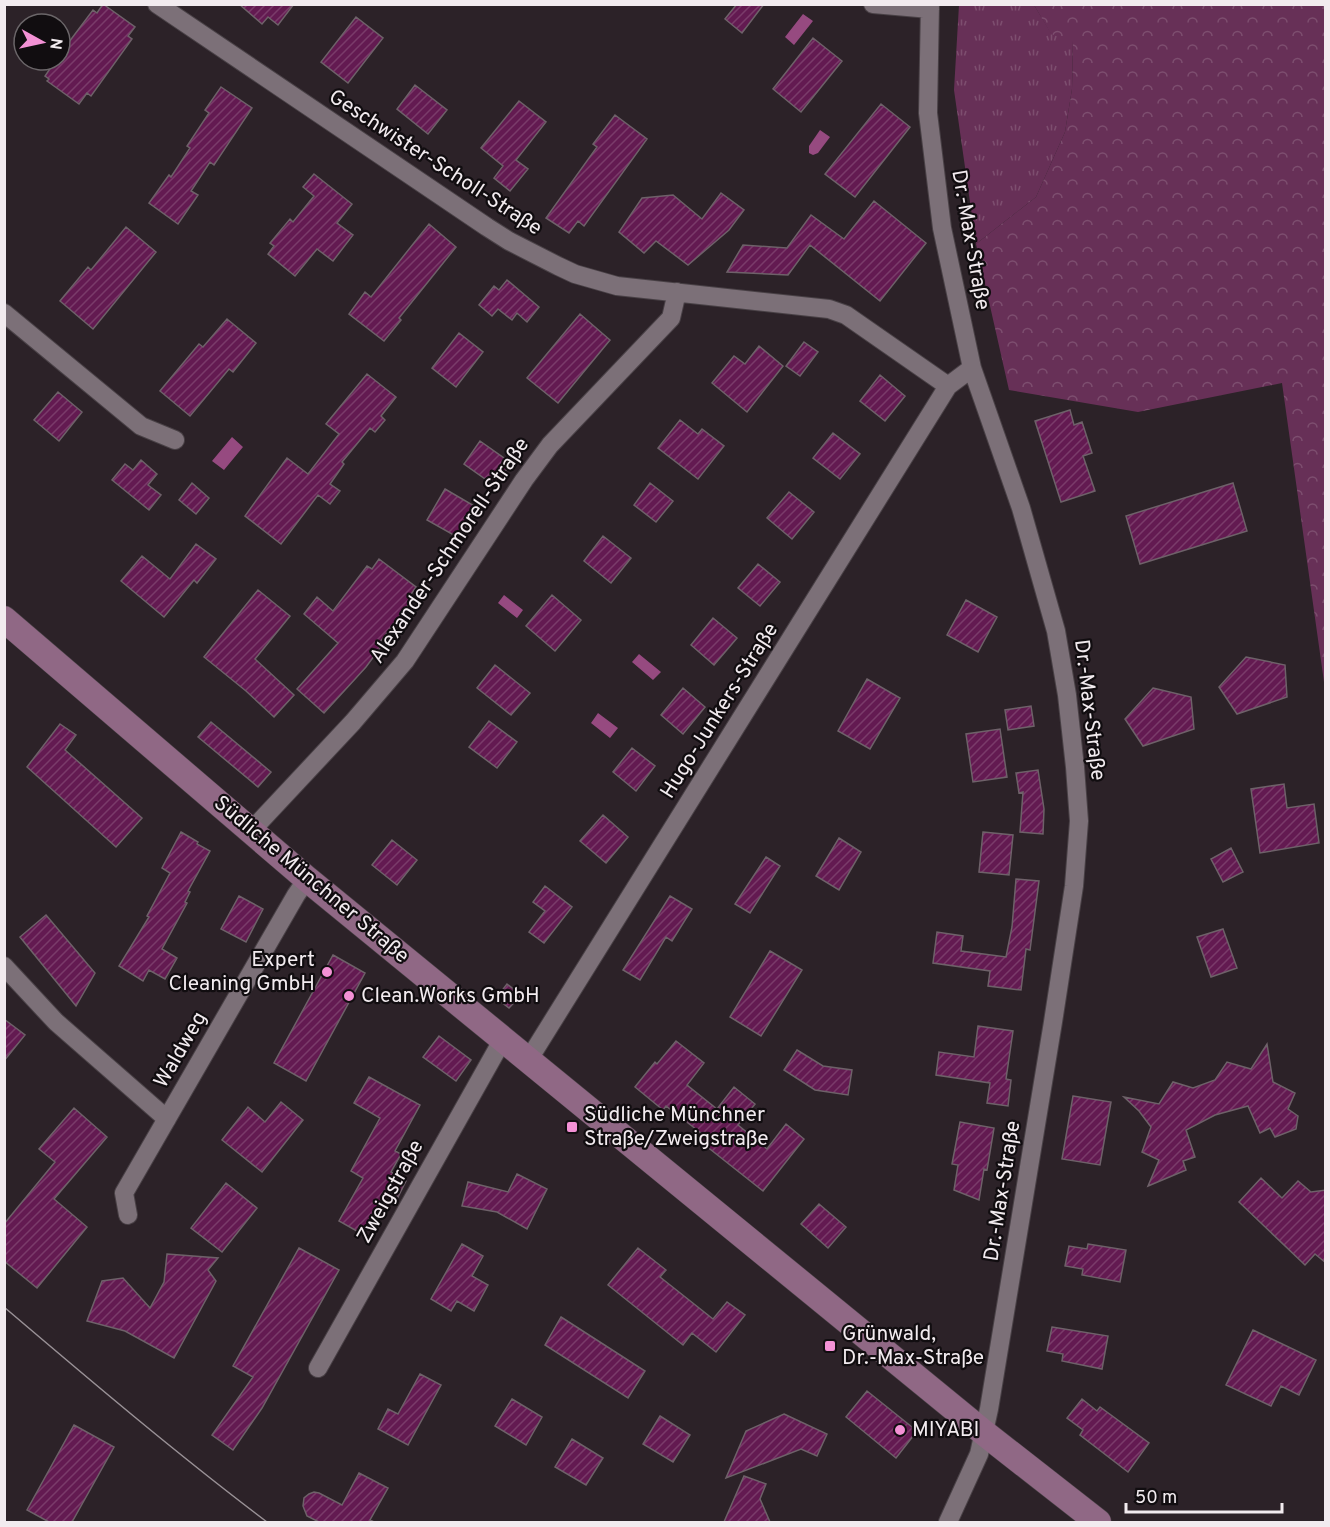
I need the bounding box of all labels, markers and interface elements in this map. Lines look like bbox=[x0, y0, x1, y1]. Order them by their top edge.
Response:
north arrow bbox=[12, 12, 72, 72]
text: N bbox=[44, 37, 66, 51]
street label: Geschwister-Scholl-Straße bbox=[323, 84, 547, 242]
street label: Dr.-Max-Straße bbox=[944, 168, 996, 312]
street label: Alexander-Schmorell-Straße bbox=[364, 433, 536, 669]
street label: Hugo-Junkers-Straße bbox=[655, 618, 785, 804]
street label: Dr.-Max-Straße bbox=[1067, 638, 1111, 782]
street label: Südliche Münchner Straße bbox=[208, 790, 414, 970]
place label: Expert Cleaning GmbH bbox=[169, 947, 315, 998]
marker: Expert Cleaning GmbH bbox=[320, 965, 334, 979]
place label: Clean.Works GmbH bbox=[361, 983, 540, 1010]
marker: Clean.Works GmbH bbox=[342, 989, 356, 1003]
street label: Waldweg bbox=[148, 1007, 214, 1093]
place label: Südliche Münchner Straße/Zweigstraße bbox=[584, 1102, 769, 1153]
street label: Dr.-Max-Straße bbox=[979, 1119, 1027, 1263]
marker: Südliche Münchner Straße/Zweigstraße bbox=[565, 1120, 579, 1134]
street label: Zweigstraße bbox=[352, 1136, 430, 1248]
place label: Grünwald, Dr.-Max-Straße bbox=[842, 1321, 984, 1372]
marker: Grünwald, Dr.-Max-Straße bbox=[823, 1339, 837, 1353]
place label: MIYABI bbox=[912, 1417, 979, 1444]
marker: MIYABI bbox=[893, 1423, 907, 1437]
scale bar bbox=[1126, 1476, 1282, 1514]
text: 50 m bbox=[1135, 1487, 1177, 1510]

